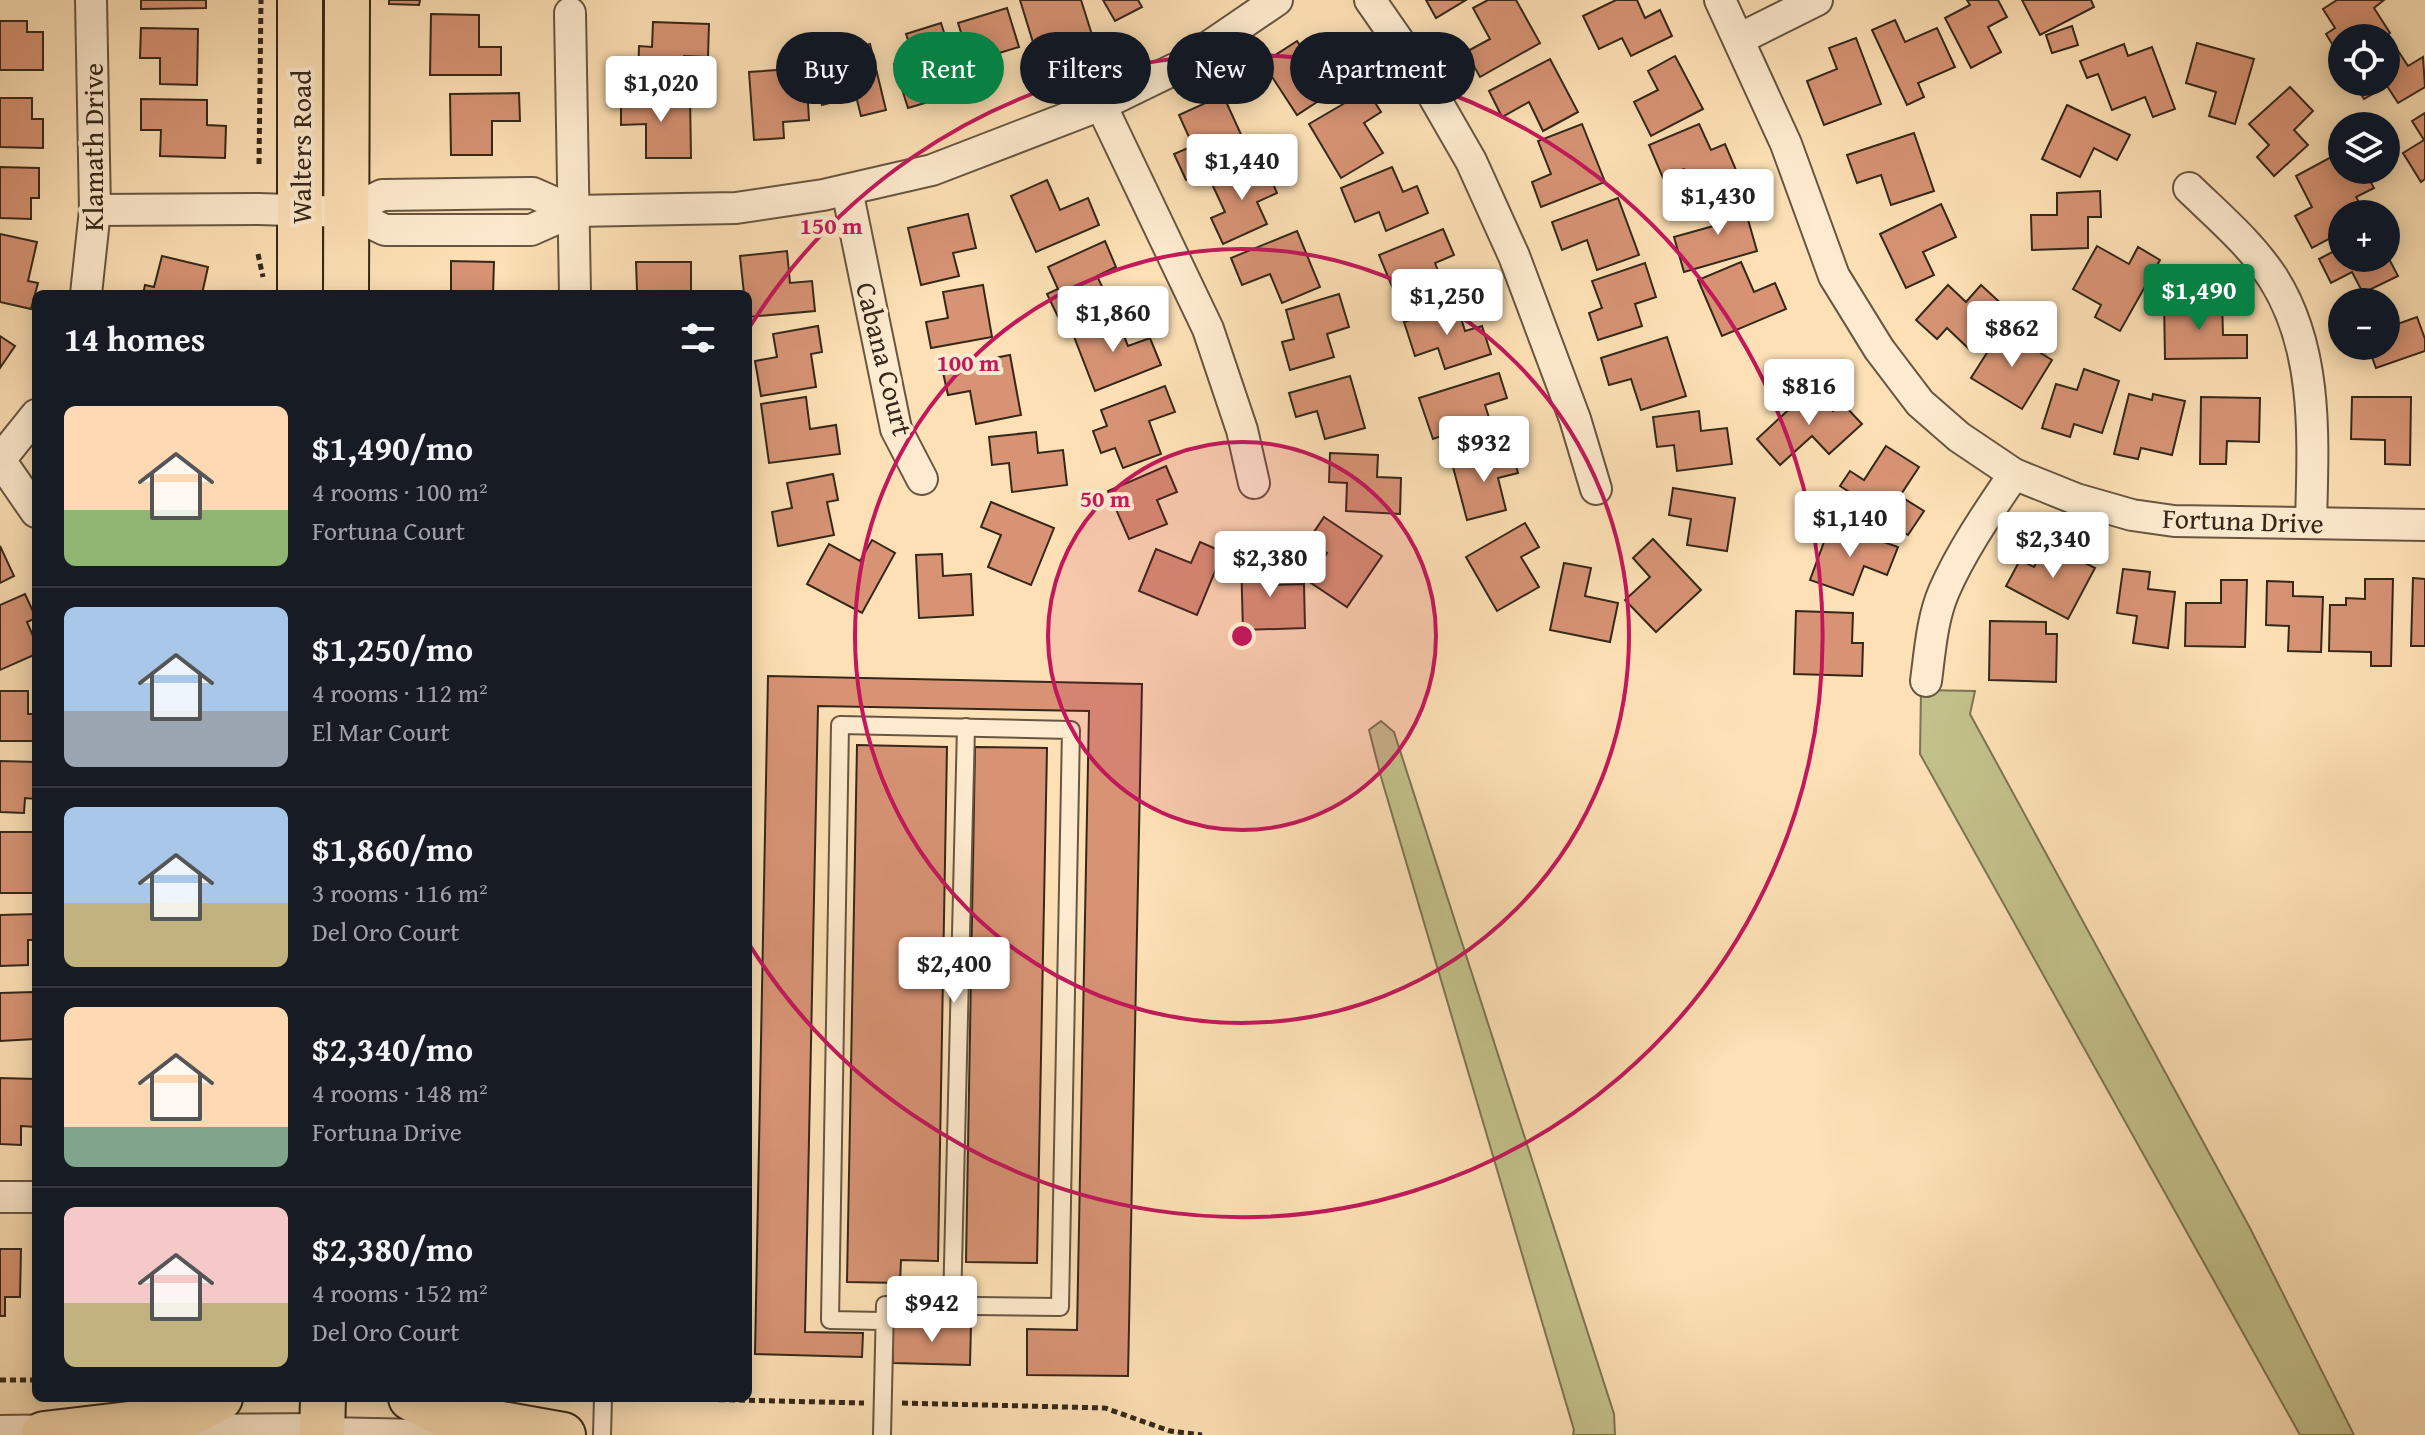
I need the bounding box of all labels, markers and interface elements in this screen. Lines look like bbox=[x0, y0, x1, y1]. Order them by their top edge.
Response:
map controls bbox=[2328, 24, 2400, 360]
button: locate bbox=[2328, 24, 2400, 96]
chip: Buy bbox=[776, 32, 877, 104]
chip: Rent bbox=[893, 32, 1004, 104]
chip: Filters bbox=[1020, 32, 1151, 104]
chip: New bbox=[1167, 32, 1274, 104]
chip: Apartment bbox=[1290, 32, 1475, 104]
pin: $1,020 bbox=[596, 56, 726, 124]
text: $1,020 bbox=[624, 62, 698, 101]
street label: Klamath Drive bbox=[72, 63, 113, 231]
street label: Walters Road bbox=[280, 70, 321, 224]
button: layers bbox=[2328, 112, 2400, 184]
pin: $1,440 bbox=[1177, 134, 1307, 202]
text: $1,440 bbox=[1205, 140, 1279, 179]
pin: $1,430 bbox=[1653, 169, 1783, 237]
text: $1,430 bbox=[1681, 175, 1755, 214]
button: + bbox=[2328, 200, 2400, 272]
text: 150 m bbox=[799, 208, 863, 243]
pin: $1,490 bbox=[2134, 264, 2264, 332]
pin: $1,250 bbox=[1382, 269, 1512, 337]
text: $1,490 bbox=[2162, 270, 2236, 309]
text: $1,250 bbox=[1410, 275, 1484, 314]
street label: Cabana Court bbox=[846, 278, 924, 440]
pin: $1,860 bbox=[1048, 286, 1178, 354]
button: − bbox=[2328, 288, 2400, 360]
text: $1,860 bbox=[1076, 292, 1150, 331]
pin: $862 bbox=[1965, 301, 2059, 369]
text: $862 bbox=[1985, 307, 2039, 346]
text: 14 homes bbox=[64, 314, 205, 363]
icon: filters bbox=[676, 316, 720, 360]
text: 100 m bbox=[936, 345, 1000, 380]
pin: $816 bbox=[1762, 359, 1856, 427]
text: $816 bbox=[1782, 365, 1836, 404]
pin: $932 bbox=[1437, 416, 1531, 484]
text: $932 bbox=[1457, 422, 1511, 461]
text: $1,490/mo bbox=[312, 423, 473, 472]
icon: home bbox=[128, 438, 224, 534]
text: 4 rooms · 100 m² bbox=[312, 472, 488, 511]
text: 50 m bbox=[1080, 481, 1131, 516]
pin: $1,140 bbox=[1785, 491, 1915, 559]
text: $1,140 bbox=[1813, 497, 1887, 536]
street label: Fortuna Drive bbox=[2162, 497, 2324, 543]
text: Fortuna Court bbox=[312, 511, 465, 550]
pin: $2,340 bbox=[1988, 512, 2118, 580]
text: $2,340 bbox=[2016, 518, 2090, 557]
pin: $2,380 bbox=[1205, 531, 1335, 599]
text: $2,380 bbox=[1233, 537, 1307, 576]
centre of rings bbox=[1228, 622, 1256, 650]
text: $1,250/mo bbox=[312, 624, 473, 673]
icon: home bbox=[128, 639, 224, 735]
text: 4 rooms · 112 m² bbox=[312, 673, 488, 712]
text: El Mar Court bbox=[312, 712, 450, 751]
text: $1,860/mo bbox=[312, 824, 473, 873]
icon: home bbox=[128, 839, 224, 935]
text: 3 rooms · 116 m² bbox=[312, 873, 488, 912]
text: Del Oro Court bbox=[312, 912, 459, 951]
pin: $2,400 bbox=[889, 937, 1019, 1005]
text: $2,400 bbox=[917, 943, 991, 982]
text: $2,340/mo bbox=[312, 1024, 473, 1073]
icon: home bbox=[128, 1039, 224, 1135]
text: 4 rooms · 148 m² bbox=[312, 1073, 488, 1112]
text: Fortuna Drive bbox=[312, 1112, 462, 1151]
text: $2,380/mo bbox=[312, 1224, 473, 1273]
icon: home bbox=[128, 1239, 224, 1335]
text: 4 rooms · 152 m² bbox=[312, 1273, 488, 1312]
pin: $942 bbox=[885, 1276, 979, 1344]
text: $942 bbox=[905, 1282, 959, 1321]
text: Del Oro Court bbox=[312, 1312, 459, 1351]

